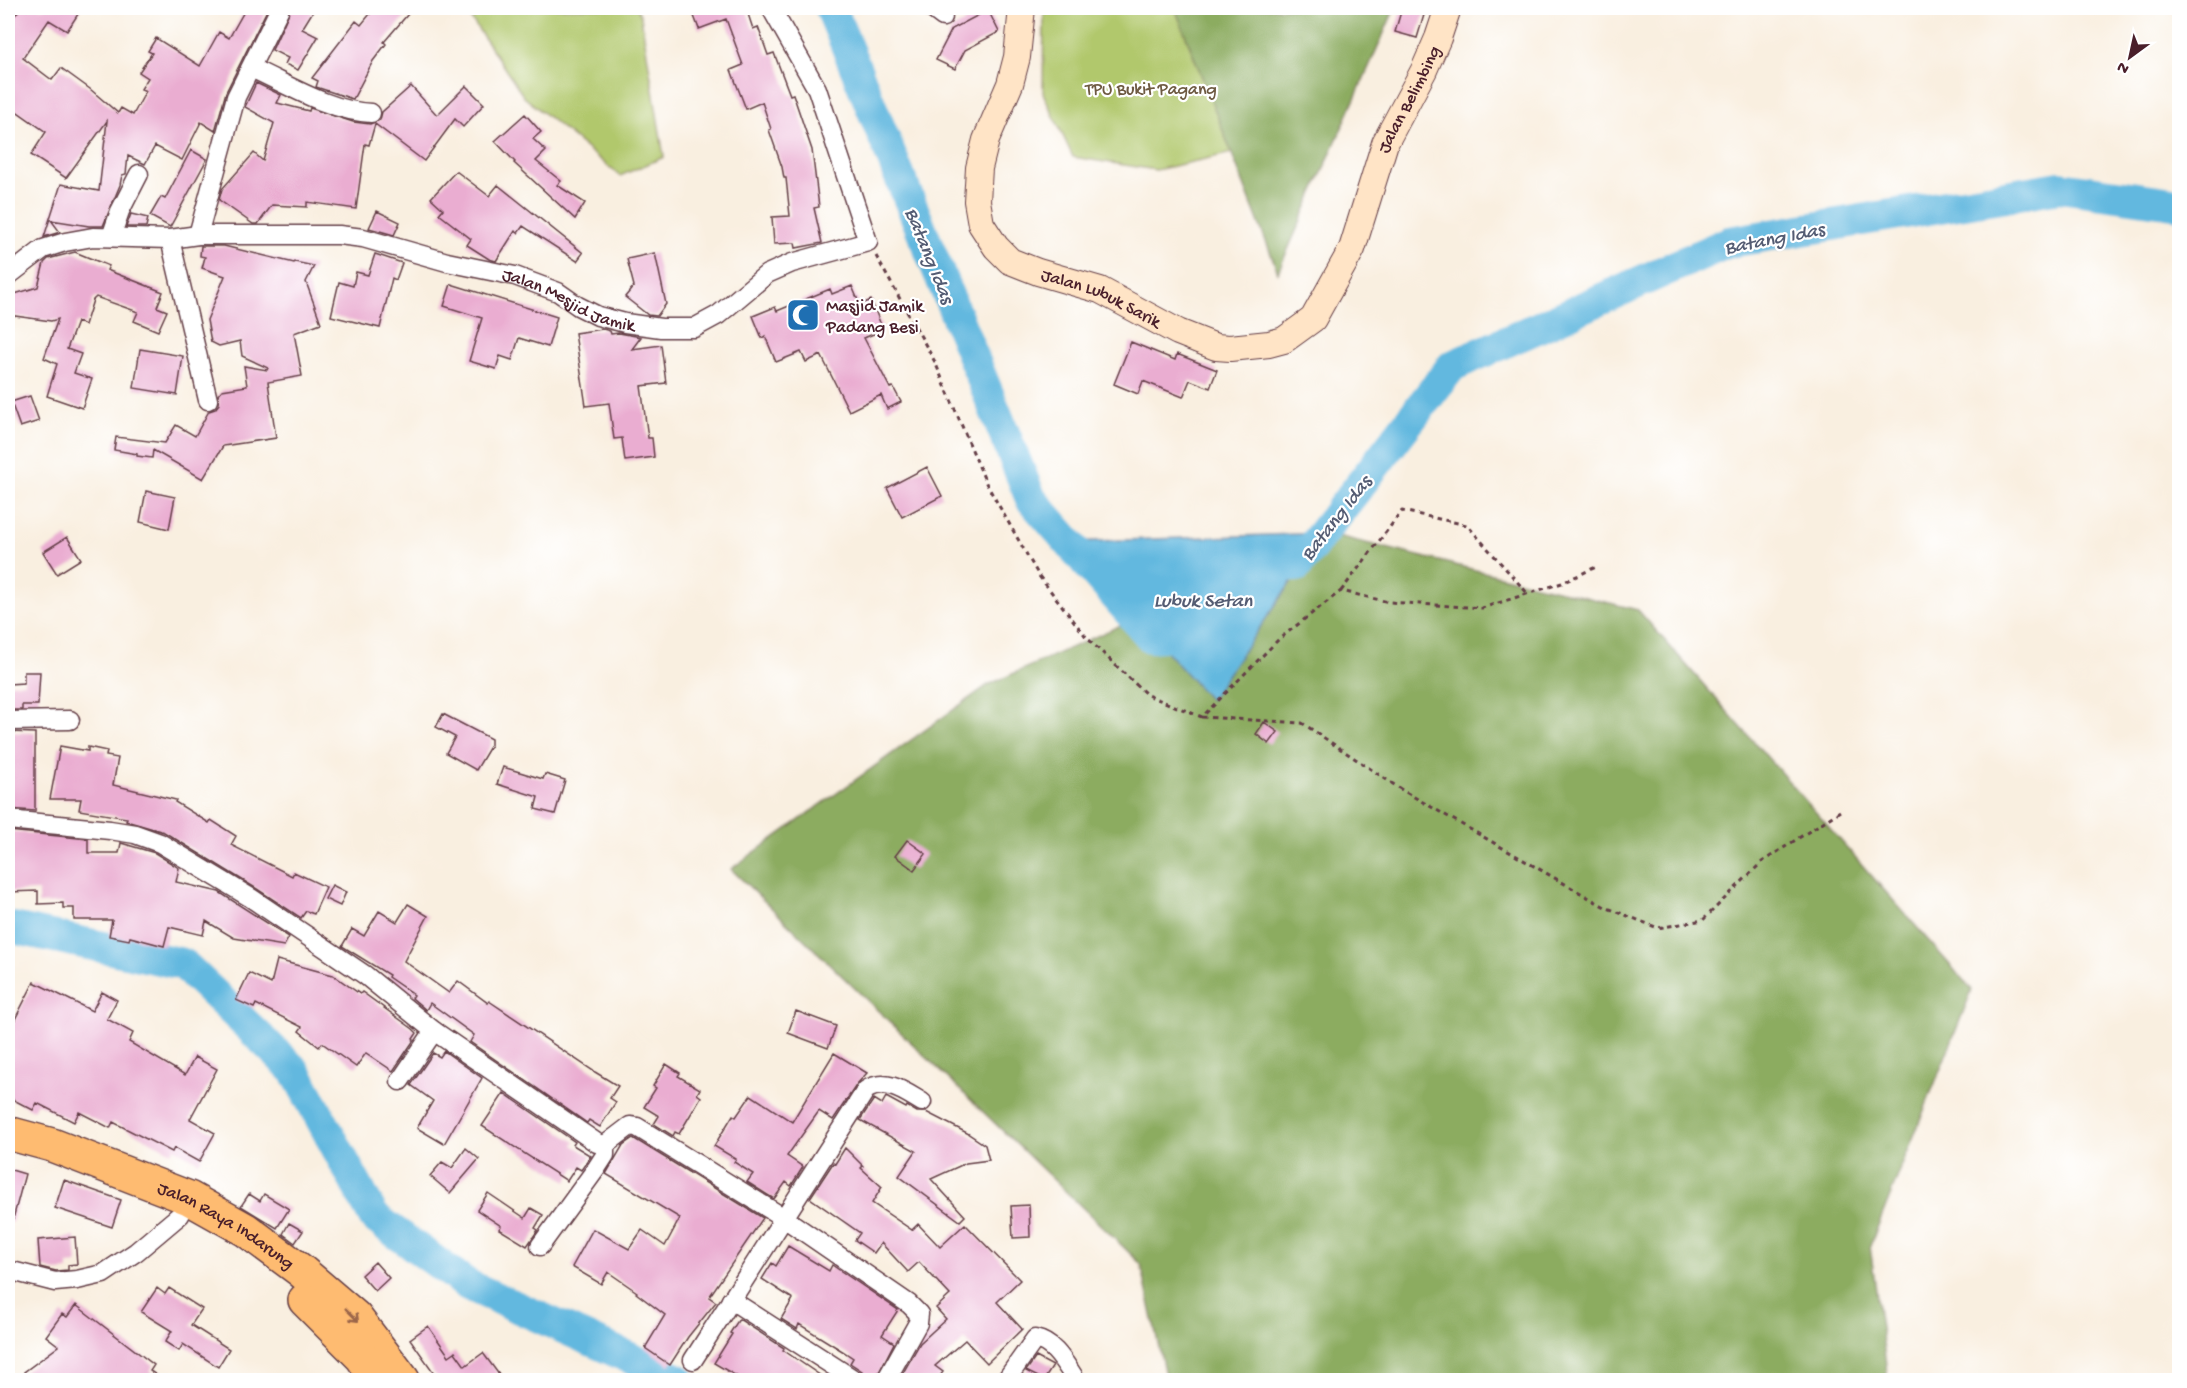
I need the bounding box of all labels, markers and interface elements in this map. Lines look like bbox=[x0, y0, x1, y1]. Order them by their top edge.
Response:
north arrow bbox=[2100, 27, 2160, 87]
street label: Jalan Belimbing bbox=[1375, 43, 1446, 156]
text: N bbox=[2114, 56, 2133, 77]
park label: TPU Bukit Pagang bbox=[1084, 80, 1217, 101]
water label: Batang Idas bbox=[898, 205, 958, 309]
water label: Batang Idas bbox=[1723, 219, 1828, 261]
street label: Jalan Lubuk Sarik bbox=[1038, 265, 1165, 335]
street label: Jalan Mesjid Jamik bbox=[500, 266, 638, 338]
mosque icon: Masjid Jamik Padang Besi bbox=[785, 297, 821, 333]
place label: Masjid Jamik Padang Besi bbox=[825, 297, 925, 339]
water label: Batang Idas bbox=[1298, 471, 1379, 566]
water label: Lubuk Setan bbox=[1154, 591, 1253, 614]
street label: Jalan Raya Indarung bbox=[154, 1179, 297, 1275]
one-way arrow bbox=[345, 1308, 360, 1322]

